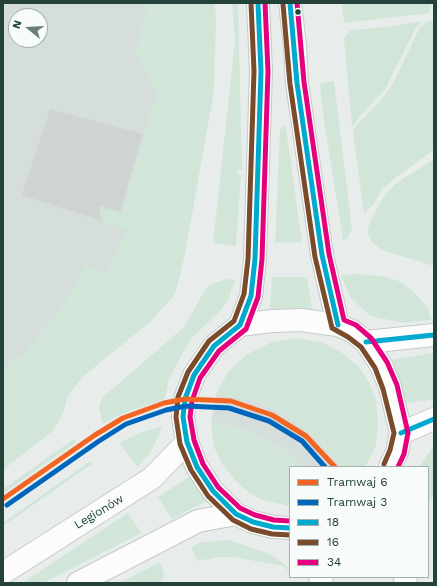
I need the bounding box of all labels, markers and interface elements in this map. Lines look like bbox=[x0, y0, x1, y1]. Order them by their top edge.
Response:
unlabelled marker bbox=[293, 7, 303, 17]
north arrow bbox=[8, 8, 48, 48]
text: N bbox=[10, 19, 25, 30]
legend bbox=[289, 466, 429, 578]
text: Tramwaj 6 bbox=[327, 475, 388, 489]
street label: Legionów bbox=[72, 492, 126, 532]
text: Tramwaj 3 bbox=[327, 495, 387, 509]
text: 18 bbox=[327, 515, 339, 529]
text: 16 bbox=[327, 535, 339, 549]
text: 34 bbox=[327, 555, 341, 569]

